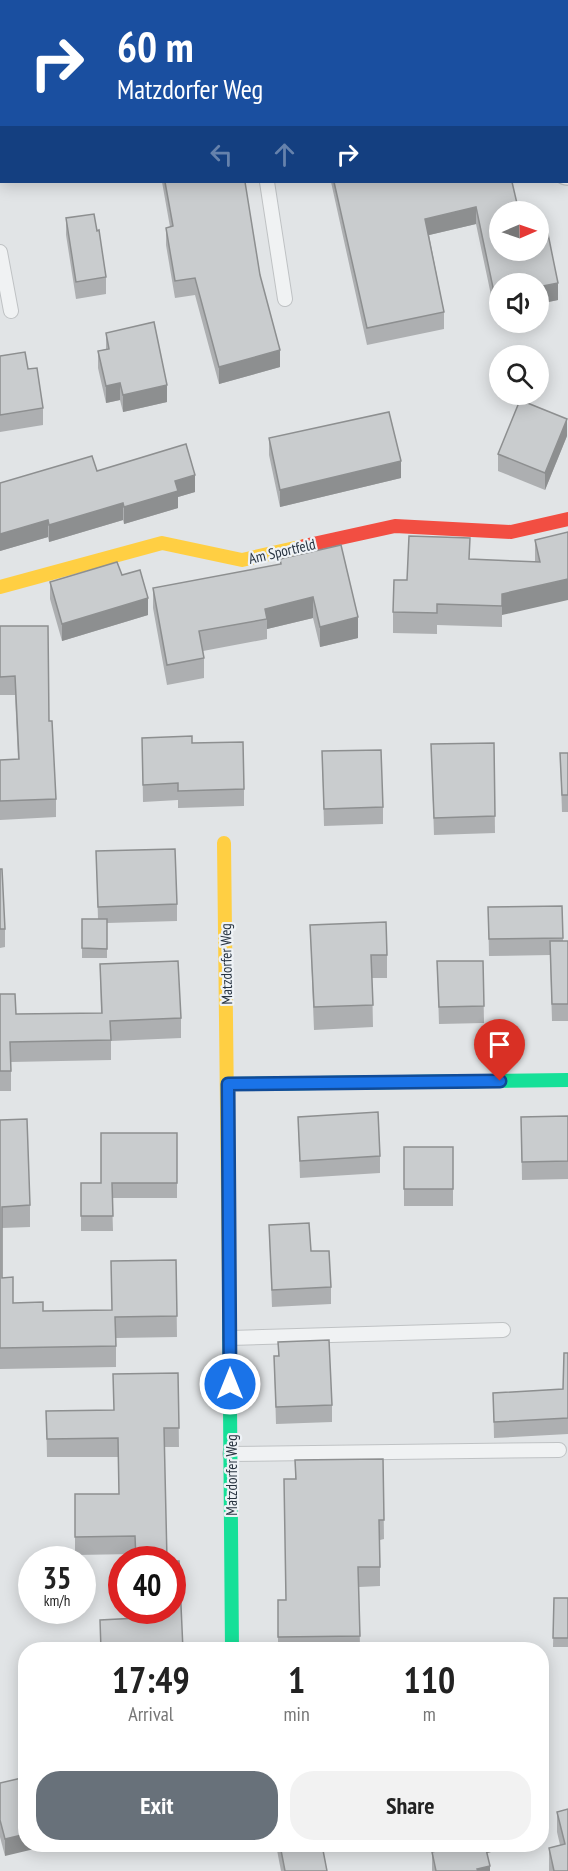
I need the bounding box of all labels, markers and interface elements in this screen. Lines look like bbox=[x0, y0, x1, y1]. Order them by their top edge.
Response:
text: 60 m bbox=[117, 19, 194, 74]
icon: right bbox=[18, 24, 96, 102]
text: Matzdorfer Weg bbox=[117, 72, 263, 106]
icon: left bbox=[205, 138, 238, 171]
icon: ahead bbox=[268, 138, 301, 171]
icon: right bbox=[331, 138, 364, 171]
north arrow bbox=[489, 201, 549, 261]
map controls bbox=[489, 201, 549, 405]
button: sound bbox=[489, 273, 549, 333]
button: search bbox=[489, 345, 549, 405]
street label: Am Sportfeld bbox=[247, 534, 317, 568]
street label: Matzdorfer Weg bbox=[216, 923, 236, 1005]
pin bbox=[474, 1019, 525, 1081]
icon: arrive bbox=[483, 1028, 516, 1061]
position arrow bbox=[198, 1352, 262, 1416]
street label: Matzdorfer Weg bbox=[222, 1434, 241, 1516]
speed limit sign: 40 bbox=[108, 1546, 186, 1624]
text: 35 bbox=[43, 1558, 71, 1597]
text: km/h bbox=[44, 1591, 70, 1610]
text: 17:49 bbox=[112, 1656, 190, 1703]
text: 1 bbox=[288, 1656, 305, 1703]
text: 110 bbox=[404, 1656, 455, 1703]
text: Arrival bbox=[128, 1701, 173, 1727]
text: min bbox=[284, 1701, 310, 1727]
text: m bbox=[423, 1701, 436, 1727]
button: Exit bbox=[36, 1771, 278, 1840]
button: Share bbox=[290, 1771, 531, 1840]

